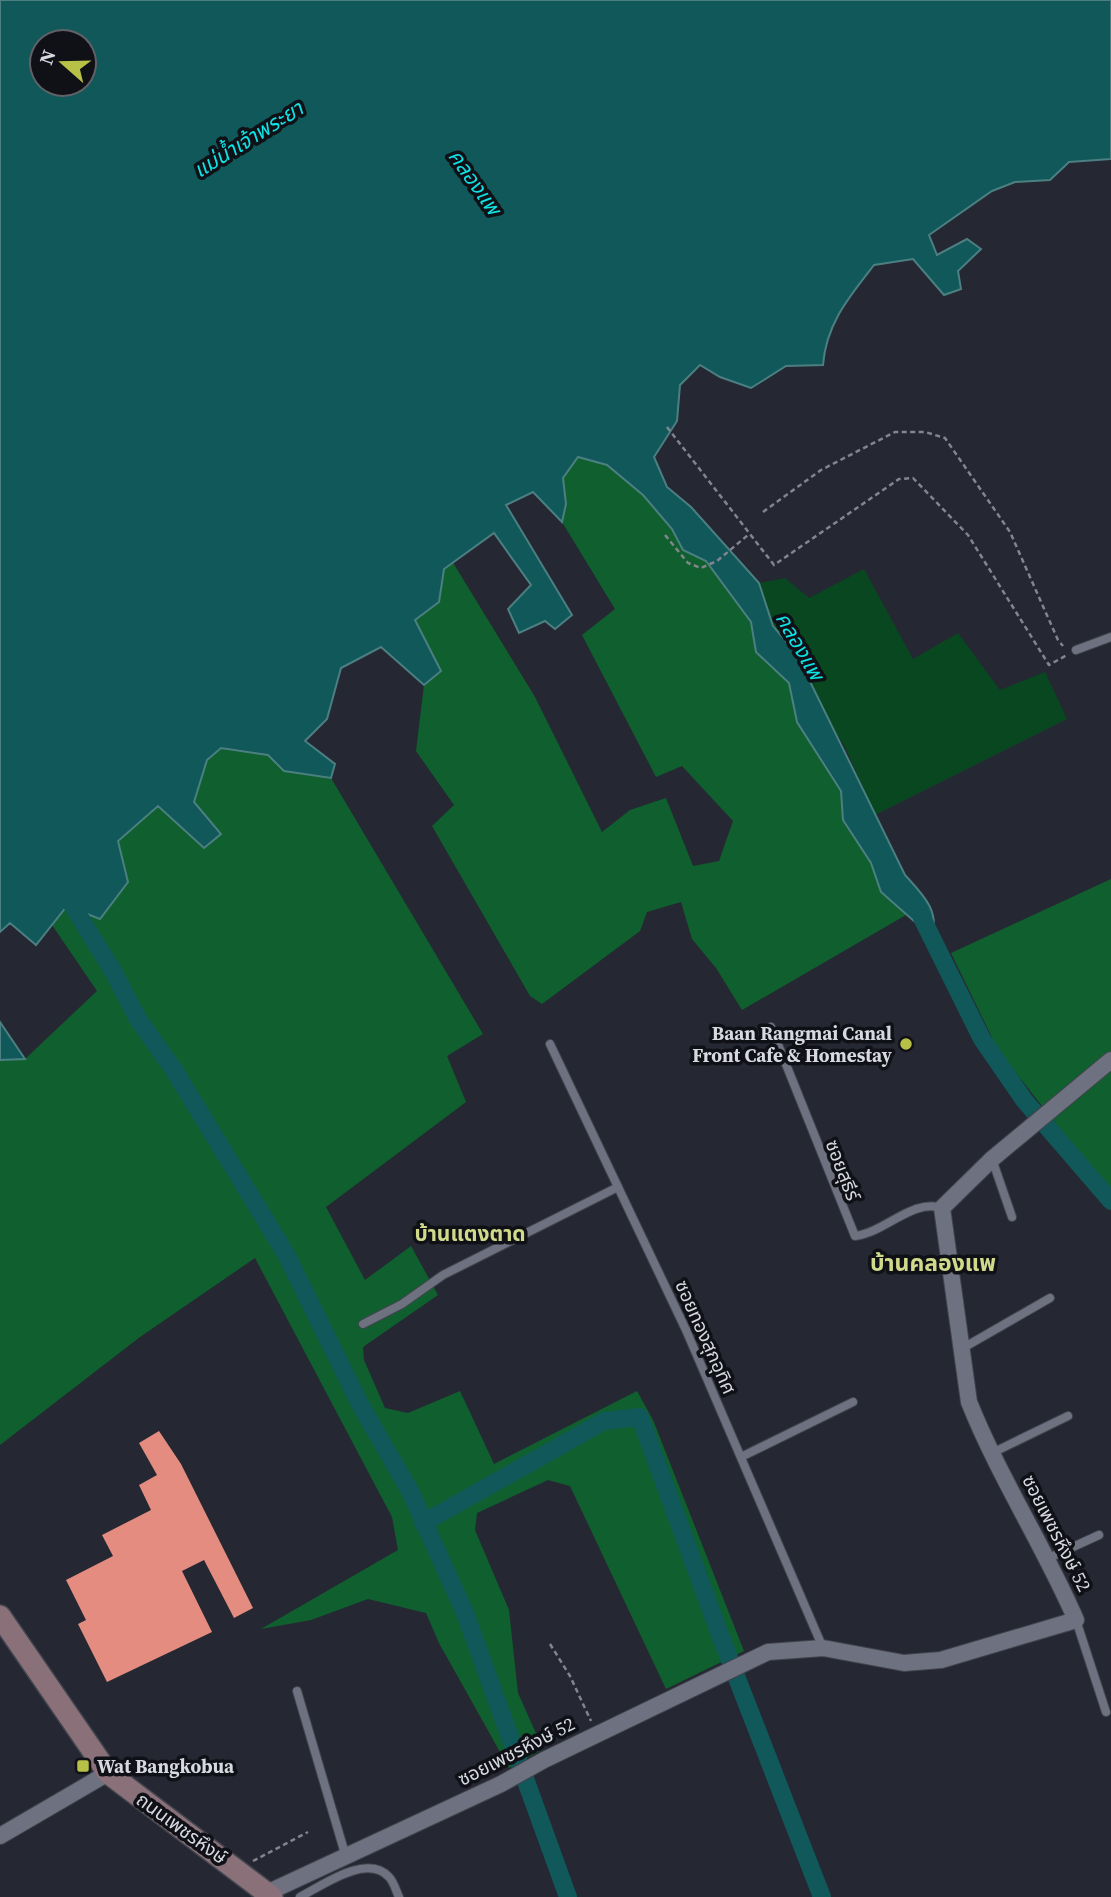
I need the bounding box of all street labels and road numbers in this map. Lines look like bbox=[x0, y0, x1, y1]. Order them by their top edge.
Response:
street label: ซอยสุธีร์ bbox=[820, 1136, 867, 1205]
street label: ซอยทองสุกอุทิศ bbox=[669, 1276, 743, 1398]
street label: ซอยเพชรหึงษ์ 52 bbox=[1016, 1470, 1098, 1596]
street label: ซอยเพชรหึงษ์ 52 bbox=[453, 1710, 579, 1792]
street label: ถนนเพชรหึงษ์ bbox=[131, 1786, 233, 1870]

